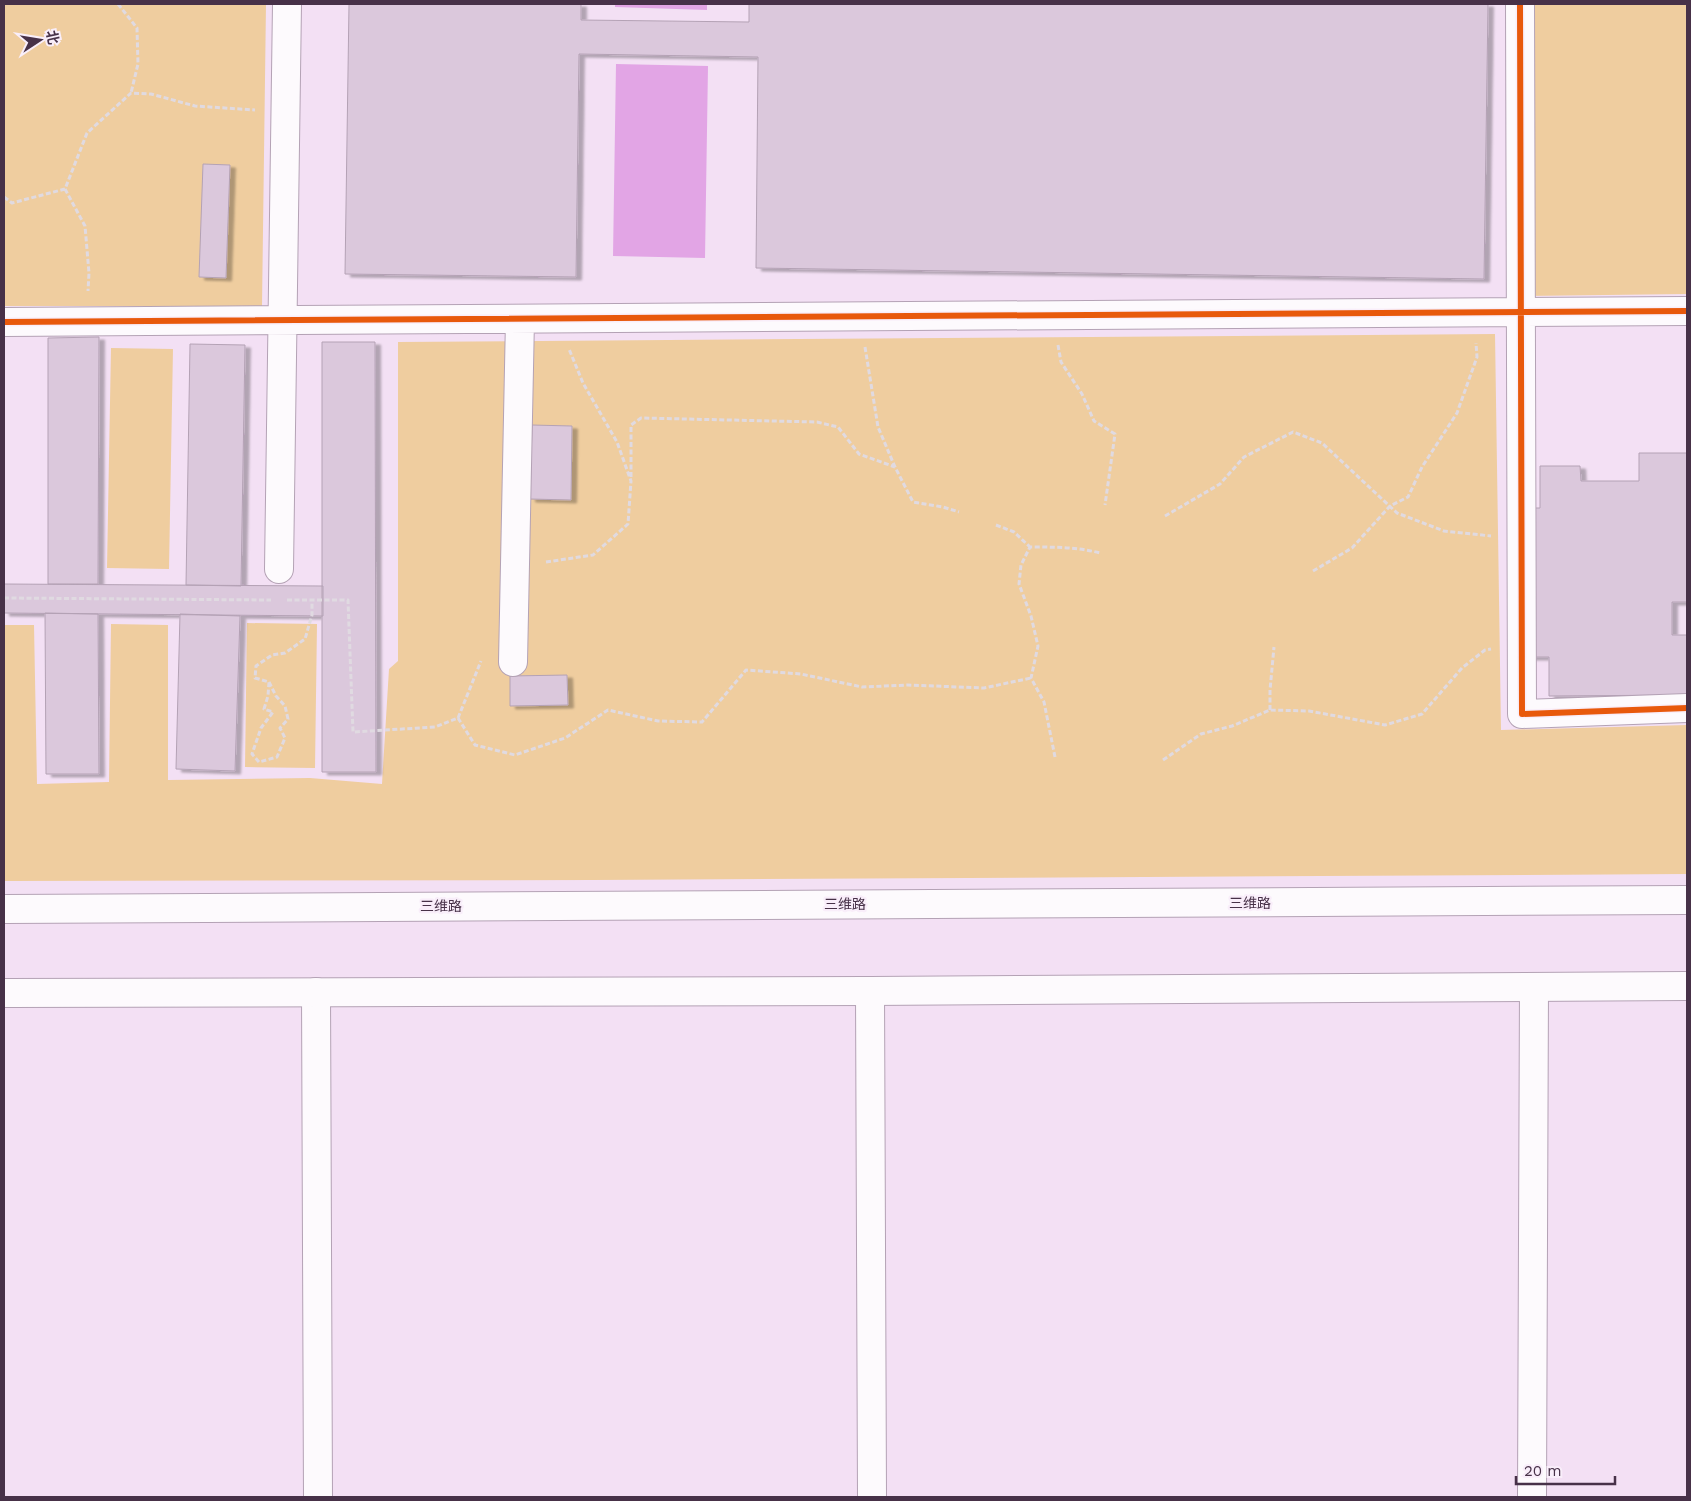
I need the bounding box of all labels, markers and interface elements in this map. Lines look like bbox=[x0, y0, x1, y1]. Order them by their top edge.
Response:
north arrow bbox=[15, 15, 65, 65]
text: 北 bbox=[43, 29, 62, 46]
street label: 三维路 bbox=[1229, 895, 1271, 911]
street label: 三维路 bbox=[824, 896, 866, 912]
street label: 三维路 bbox=[420, 898, 462, 914]
scale bar bbox=[1516, 1454, 1615, 1486]
text: 20 m bbox=[1524, 1462, 1562, 1480]

